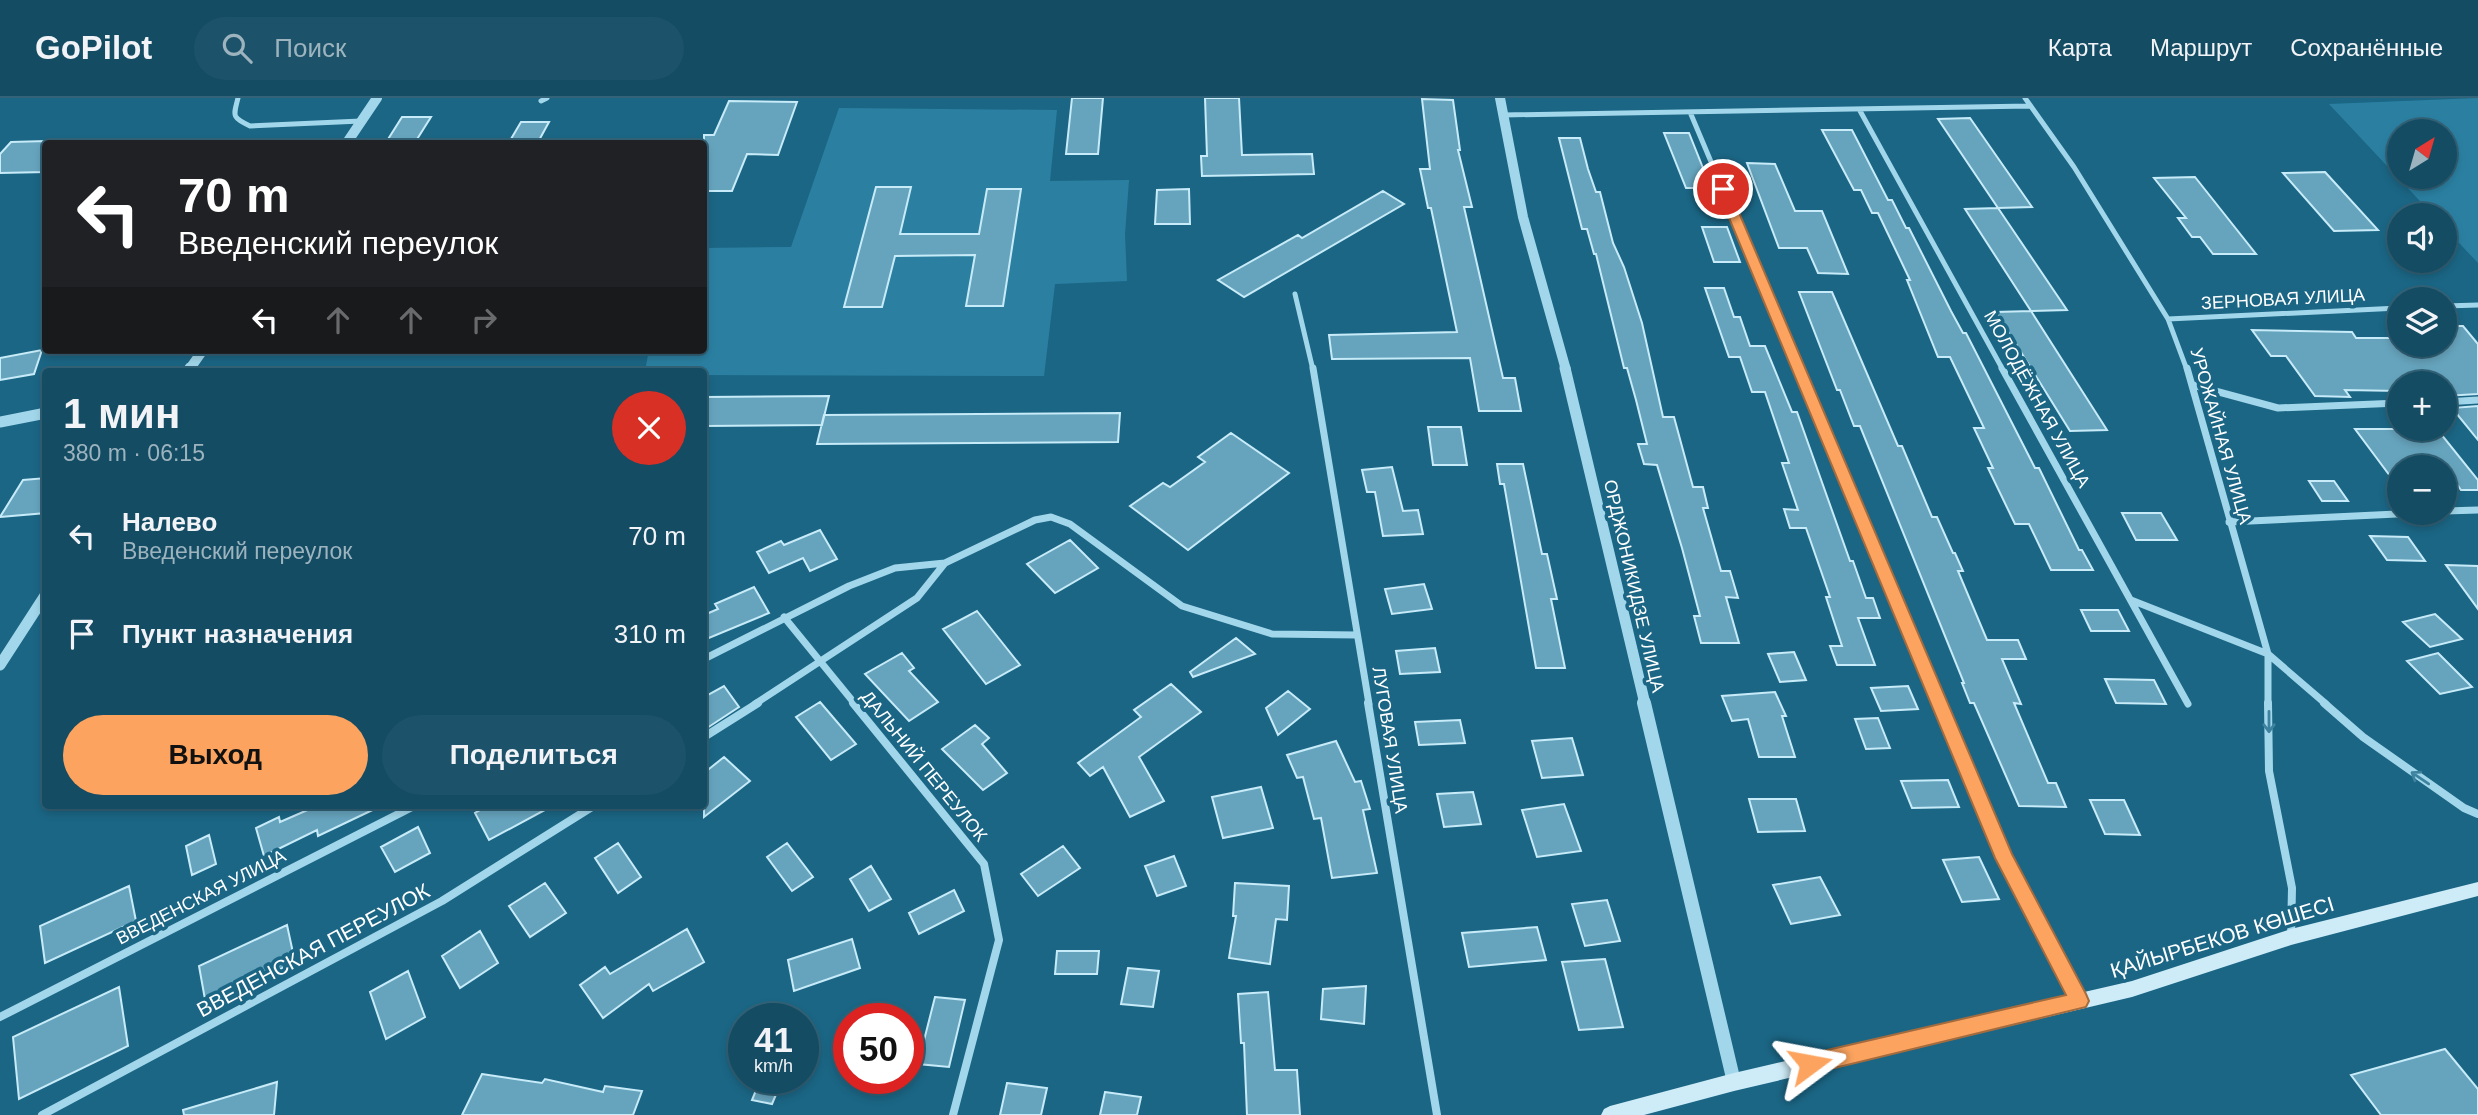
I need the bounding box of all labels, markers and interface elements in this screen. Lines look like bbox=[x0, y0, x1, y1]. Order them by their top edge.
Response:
search box bbox=[194, 17, 684, 80]
text: GoPilot bbox=[35, 29, 152, 66]
icon: search bbox=[218, 29, 256, 67]
text: Поиск bbox=[274, 33, 346, 63]
text: Карта bbox=[2048, 34, 2112, 61]
text: Маршрут bbox=[2150, 34, 2252, 61]
text: Сохранённые bbox=[2290, 34, 2443, 61]
north arrow bbox=[2387, 119, 2457, 189]
map controls bbox=[2387, 119, 2457, 525]
pin bbox=[1693, 159, 1753, 219]
icon: left bbox=[63, 168, 154, 259]
text: 70 m bbox=[178, 168, 290, 222]
icon: arrive bbox=[1704, 170, 1742, 208]
button: sound bbox=[2387, 203, 2457, 273]
text: Введенский переулок bbox=[178, 225, 498, 261]
street label: ЗЕРНОВАЯ УЛИЦА bbox=[2200, 285, 2366, 313]
button: layers bbox=[2387, 287, 2457, 357]
icon: left bbox=[246, 301, 284, 339]
icon: ahead bbox=[319, 301, 357, 339]
icon: ahead bbox=[392, 301, 430, 339]
icon: right bbox=[465, 301, 503, 339]
street label: МОЛОДЁЖНАЯ УЛИЦА bbox=[1980, 307, 2094, 491]
street label: УРОЖАЙНАЯ УЛИЦА bbox=[2186, 345, 2257, 526]
button: + bbox=[2387, 371, 2457, 441]
text: 1 мин bbox=[63, 390, 180, 437]
button: close bbox=[612, 391, 686, 465]
text: 380 m · 06:15 bbox=[63, 440, 205, 466]
button: − bbox=[2387, 455, 2457, 525]
street label: ОРДЖОНИКИДЗЕ УЛИЦА bbox=[1600, 478, 1668, 694]
text: Налево bbox=[122, 507, 217, 537]
icon: left bbox=[63, 517, 101, 555]
text: 70 m bbox=[628, 521, 686, 551]
text: Введенский переулок bbox=[122, 538, 352, 564]
icon: arrive bbox=[63, 615, 101, 653]
text: Пункт назначения bbox=[122, 619, 353, 649]
text: 310 m bbox=[614, 619, 686, 649]
street label: ЛУГОВАЯ УЛИЦА bbox=[1369, 665, 1411, 815]
street label: ДАЛЬНИЙ ПЕРЕУЛОК bbox=[857, 686, 992, 846]
one-way arrow bbox=[2262, 711, 2276, 734]
button: Выход bbox=[63, 715, 368, 795]
button: Поделиться bbox=[382, 715, 686, 795]
one-way arrow bbox=[2411, 771, 2430, 785]
street label: ВВЕДЕНСКАЯ УЛИЦА bbox=[113, 845, 289, 949]
street label: ВВЕДЕНСКАЯ ПЕРЕУЛОК bbox=[193, 878, 434, 1021]
street label: ҚАЙЫРБЕКОВ КӨШЕСІ bbox=[2107, 892, 2337, 982]
speed limit sign: 50 bbox=[833, 1003, 924, 1094]
text: 41 bbox=[754, 1020, 793, 1059]
position arrow bbox=[1773, 1027, 1847, 1101]
text: km/h bbox=[754, 1056, 793, 1076]

